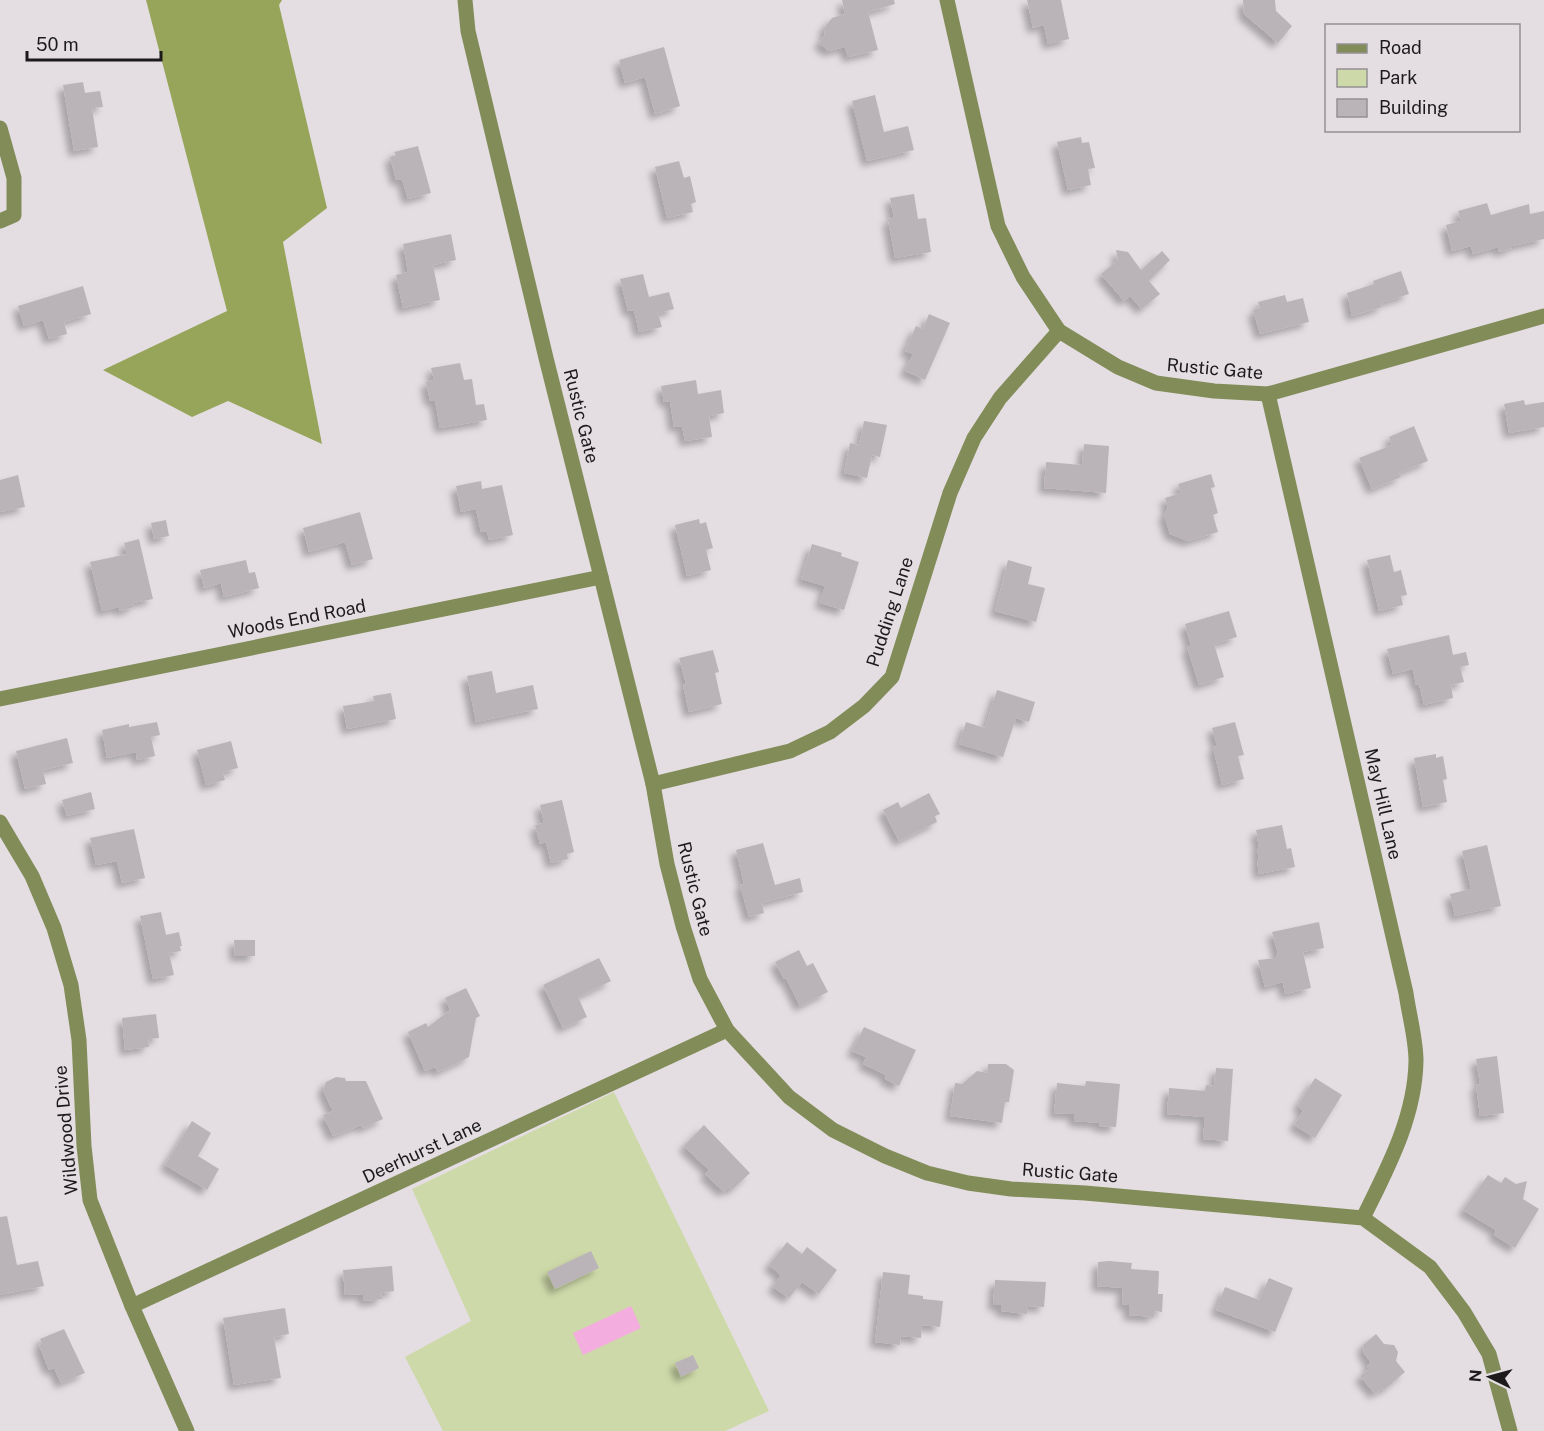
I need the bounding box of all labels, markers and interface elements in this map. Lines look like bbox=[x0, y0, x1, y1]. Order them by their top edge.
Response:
scale bar bbox=[27, 24, 160, 62]
legend bbox=[1325, 24, 1520, 132]
text: 50 m bbox=[36, 34, 79, 55]
text: Road bbox=[1379, 37, 1422, 58]
text: Park bbox=[1379, 67, 1417, 88]
text: Building bbox=[1379, 97, 1448, 118]
street label: Rustic Gate bbox=[1166, 354, 1264, 383]
street label: Rustic Gate bbox=[560, 366, 603, 465]
street label: Pudding Lane bbox=[862, 554, 917, 670]
street label: Woods End Road bbox=[226, 595, 368, 642]
street label: May Hill Lane bbox=[1360, 746, 1406, 862]
street label: Rustic Gate bbox=[674, 839, 717, 938]
street label: Wildwood Drive bbox=[49, 1064, 82, 1196]
street label: Deerhurst Lane bbox=[359, 1114, 485, 1187]
street label: Rustic Gate bbox=[1021, 1159, 1119, 1186]
north arrow bbox=[1460, 1347, 1520, 1407]
text: N bbox=[1466, 1369, 1486, 1383]

